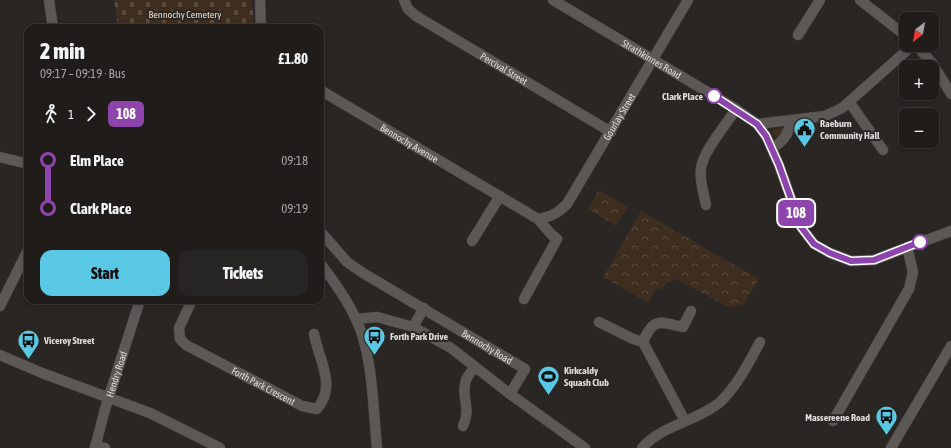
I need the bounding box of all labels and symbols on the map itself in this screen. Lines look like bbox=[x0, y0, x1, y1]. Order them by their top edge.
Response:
park label: Bennochy Cemetery bbox=[149, 9, 221, 20]
north arrow bbox=[899, 12, 939, 52]
street label: Strathkinnes Road bbox=[620, 37, 684, 81]
street label: Percival Street bbox=[479, 50, 530, 87]
marker: Clark Place bbox=[706, 88, 722, 104]
street label: Gourlay Street bbox=[601, 91, 637, 142]
place label: Clark Place bbox=[662, 91, 703, 102]
public building icon: Raeburn Community Hall bbox=[792, 116, 818, 149]
place label: Raeburn Community Hall bbox=[820, 118, 880, 141]
street label: Bennochy Avenue bbox=[379, 122, 441, 165]
line badge: 108 bbox=[773, 200, 819, 226]
unlabelled marker bbox=[912, 234, 928, 250]
bus stop icon: Forth Park Drive bbox=[361, 323, 387, 356]
bus stop icon: Viceroy Street bbox=[15, 327, 41, 360]
street label: Bennochy Road bbox=[460, 327, 515, 366]
place label: Forth Park Drive bbox=[390, 331, 448, 342]
place label: Viceroy Street bbox=[43, 335, 95, 346]
street label: Hendry Road bbox=[104, 349, 129, 398]
sports icon: Kirkcaldy Squash Club bbox=[535, 363, 561, 396]
street label: Forth Park Crescent bbox=[230, 365, 297, 407]
place label: Kirkcaldy Squash Club bbox=[564, 365, 609, 388]
bus stop icon: Massereene Road bbox=[873, 404, 899, 437]
place label: Massereene Road bbox=[805, 412, 870, 423]

